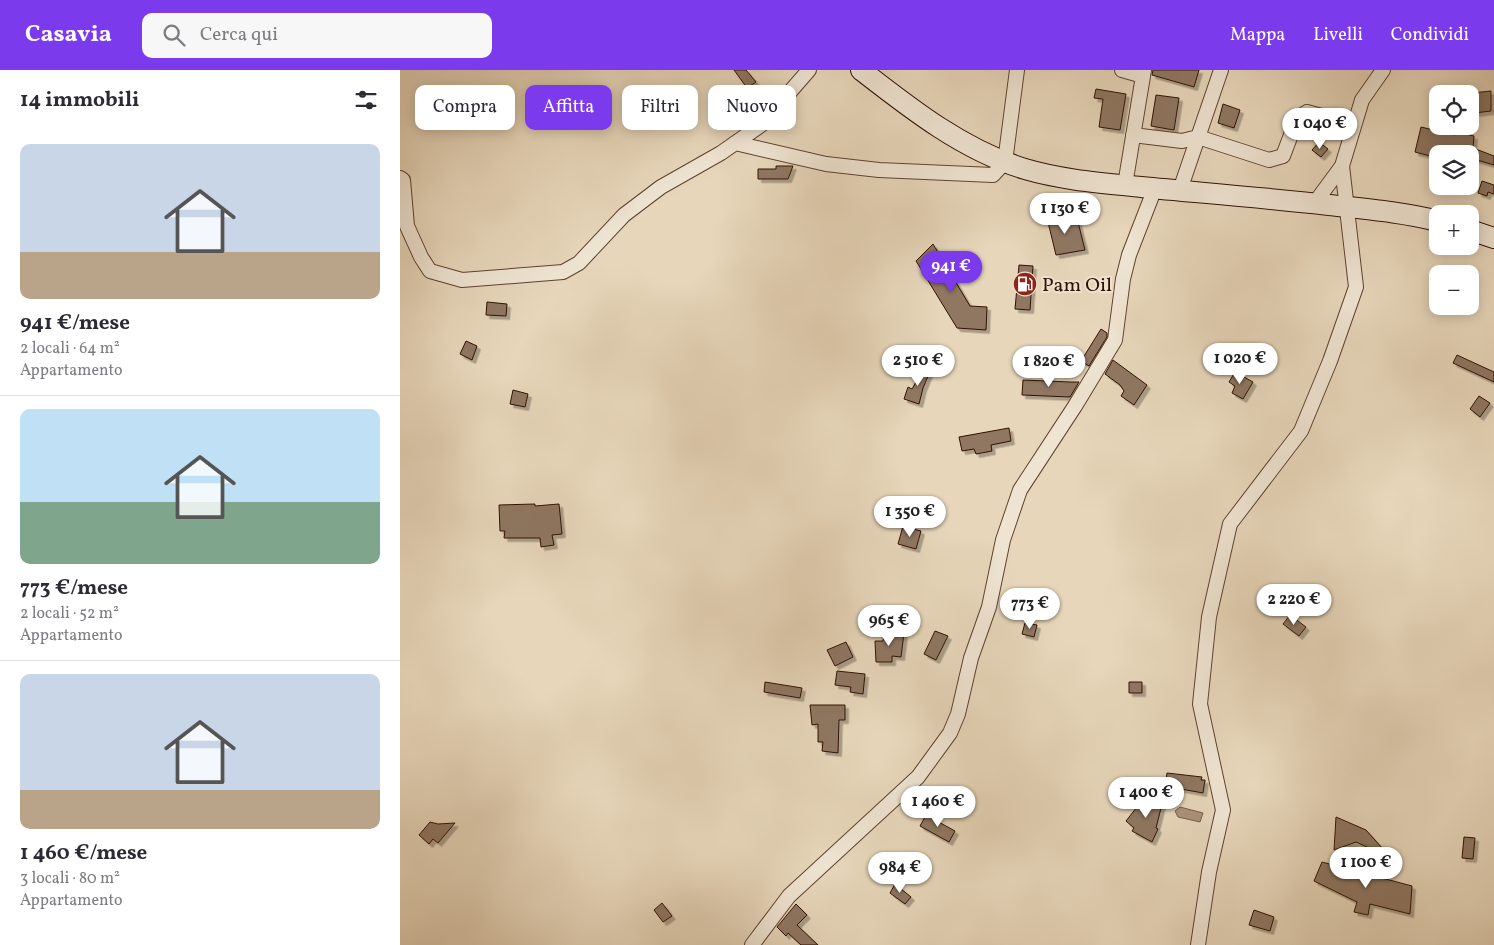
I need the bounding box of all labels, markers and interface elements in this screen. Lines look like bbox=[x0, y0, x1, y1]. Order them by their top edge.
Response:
search box bbox=[142, 13, 492, 58]
text: Casavia bbox=[25, 18, 112, 52]
icon: search bbox=[160, 21, 188, 49]
text: Cerca qui bbox=[200, 22, 278, 48]
text: Mappa bbox=[1230, 23, 1285, 48]
text: Livelli bbox=[1313, 23, 1363, 48]
text: Condividi bbox=[1391, 23, 1469, 48]
chip: Compra bbox=[415, 85, 515, 130]
chip: Affitta bbox=[525, 85, 612, 130]
chip: Filtri bbox=[622, 85, 698, 130]
chip: Nuovo bbox=[708, 85, 796, 130]
map controls bbox=[1429, 85, 1479, 315]
button: locate bbox=[1429, 85, 1479, 135]
text: 14 immobili bbox=[20, 86, 139, 115]
icon: filters bbox=[352, 86, 380, 114]
pin: 1 040 € bbox=[1274, 108, 1366, 150]
text: 1 040 € bbox=[1293, 113, 1347, 135]
button: layers bbox=[1429, 145, 1479, 195]
icon: home bbox=[155, 176, 245, 266]
pin: 1 130 € bbox=[1019, 192, 1111, 235]
text: 1 130 € bbox=[1041, 198, 1089, 220]
button: + bbox=[1429, 205, 1479, 255]
pin: 941 € bbox=[916, 250, 986, 293]
text: 941 € bbox=[931, 256, 971, 278]
button: − bbox=[1429, 265, 1479, 315]
fuel station icon: Pam Oil bbox=[1012, 271, 1038, 297]
place label: Pam Oil bbox=[1042, 272, 1112, 300]
text: 941 €/mese bbox=[20, 309, 130, 338]
text: 2 locali · 64 m² bbox=[20, 338, 120, 360]
pin: 1 020 € bbox=[1194, 342, 1286, 385]
pin: 2 510 € bbox=[872, 344, 964, 387]
pin: 1 820 € bbox=[1003, 346, 1095, 388]
text: 1 020 € bbox=[1214, 348, 1266, 370]
text: 2 510 € bbox=[893, 350, 943, 372]
text: 1 820 € bbox=[1023, 351, 1075, 373]
text: Appartamento bbox=[20, 360, 122, 382]
icon: home bbox=[155, 442, 245, 532]
pin: 1 350 € bbox=[864, 496, 956, 538]
text: 1 350 € bbox=[885, 501, 935, 523]
text: 773 €/mese bbox=[20, 574, 128, 603]
pin: 2 220 € bbox=[1248, 584, 1340, 626]
pin: 773 € bbox=[995, 588, 1065, 630]
text: 2 220 € bbox=[1268, 589, 1320, 611]
text: 773 € bbox=[1011, 593, 1049, 615]
text: 2 locali · 52 m² bbox=[20, 603, 119, 625]
pin: 965 € bbox=[854, 604, 924, 647]
text: 965 € bbox=[869, 610, 909, 632]
text: Appartamento bbox=[20, 625, 122, 647]
icon: home bbox=[155, 707, 245, 797]
pin: 1 400 € bbox=[1100, 776, 1192, 819]
text: 1 400 € bbox=[1119, 782, 1173, 804]
pin: 1 460 € bbox=[892, 786, 984, 828]
text: 1 460 € bbox=[912, 791, 964, 813]
text: 1 460 €/mese bbox=[20, 839, 147, 868]
pin: 1 100 € bbox=[1320, 846, 1412, 889]
pin: 984 € bbox=[865, 852, 935, 894]
text: 1 100 € bbox=[1341, 852, 1391, 874]
text: 984 € bbox=[879, 857, 921, 879]
text: 3 locali · 80 m² bbox=[20, 868, 120, 890]
text: Appartamento bbox=[20, 890, 122, 912]

